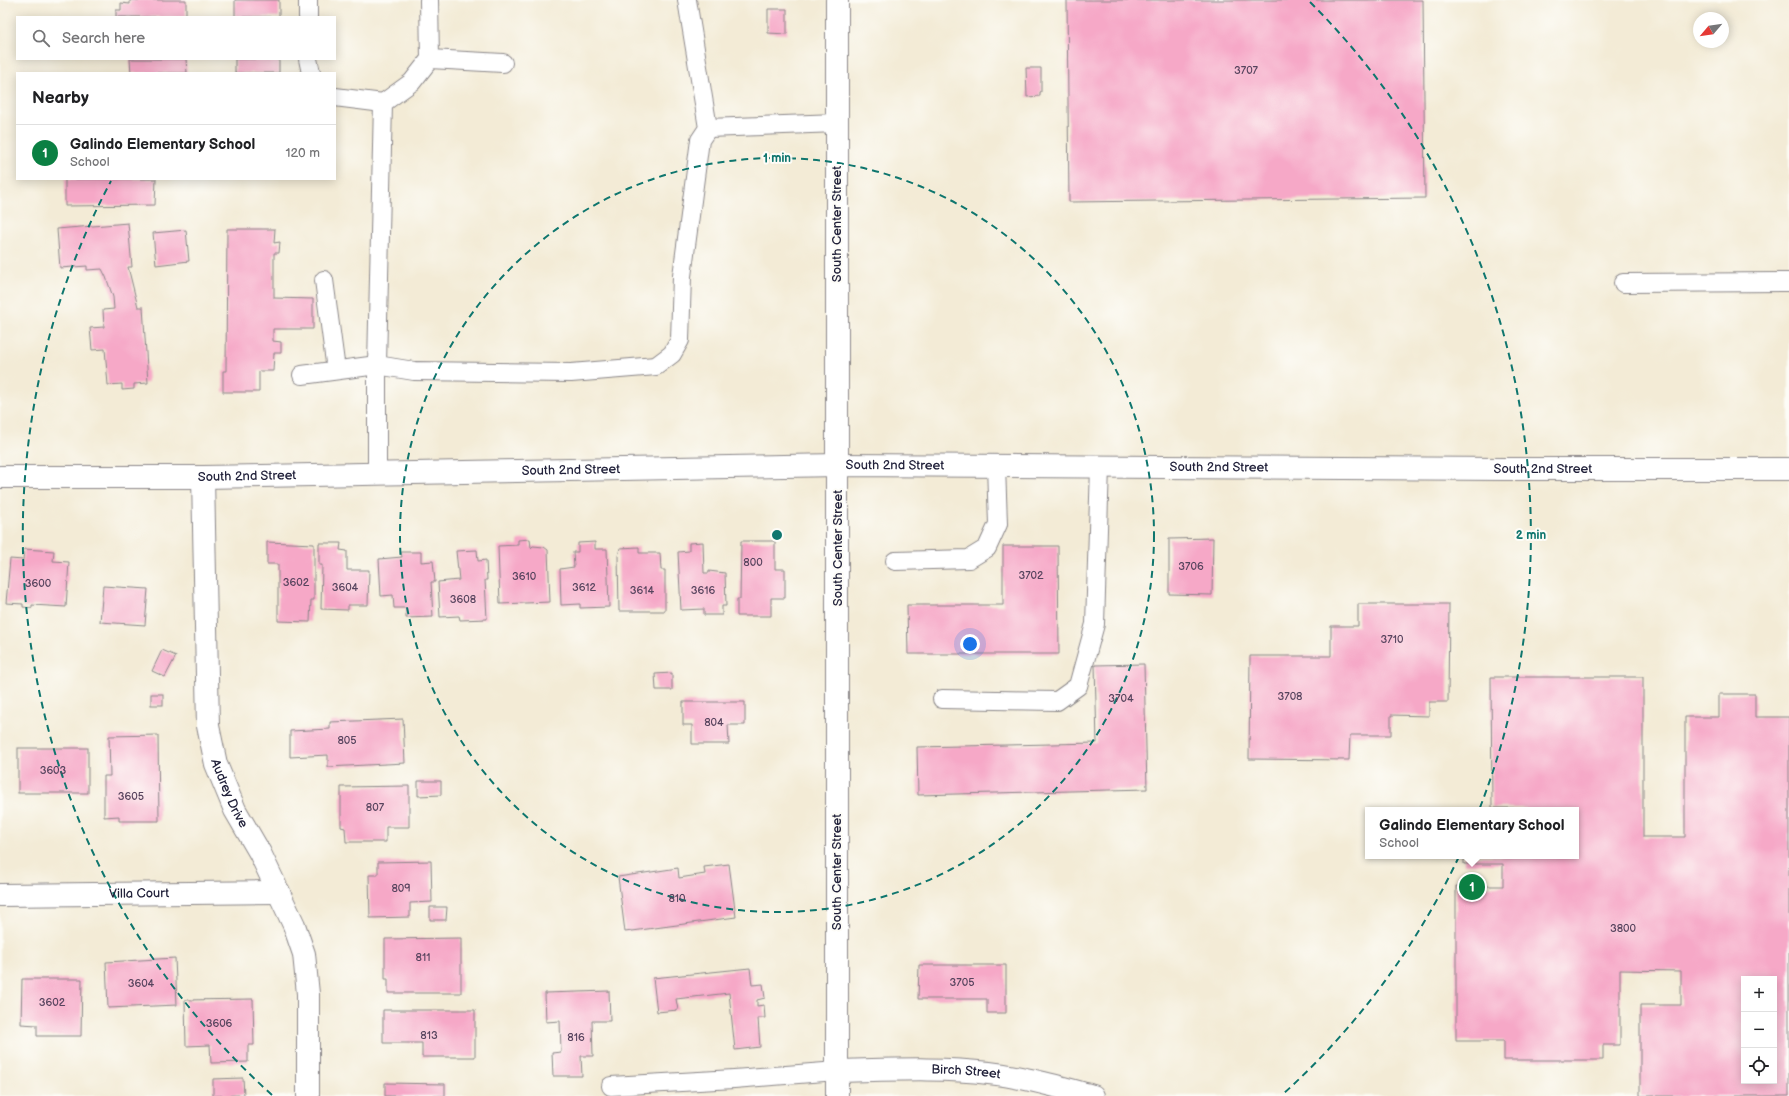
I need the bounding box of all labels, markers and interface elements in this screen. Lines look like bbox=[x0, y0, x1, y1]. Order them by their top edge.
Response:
north arrow bbox=[1693, 12, 1729, 48]
search box bbox=[16, 16, 336, 60]
icon: search bbox=[30, 27, 52, 49]
text: Search here bbox=[62, 29, 145, 48]
house number: 3707 bbox=[1234, 64, 1259, 77]
text: Nearby bbox=[32, 88, 89, 108]
text: Galindo Elementary School bbox=[70, 135, 255, 154]
text: 1 bbox=[42, 145, 48, 161]
text: 120 m bbox=[285, 145, 320, 161]
text: 1 min bbox=[763, 151, 791, 166]
text: School bbox=[70, 154, 110, 170]
street label: South Center Street bbox=[829, 166, 845, 282]
street label: South 2nd Street bbox=[846, 457, 944, 474]
street label: South 2nd Street bbox=[1170, 459, 1268, 476]
street label: South 2nd Street bbox=[521, 461, 620, 479]
street label: South 2nd Street bbox=[1494, 461, 1592, 477]
street label: South 2nd Street bbox=[198, 467, 296, 485]
street label: South Center Street bbox=[830, 490, 846, 606]
centre of rings bbox=[770, 528, 784, 542]
text: 2 min bbox=[1516, 528, 1546, 543]
house number: 800 bbox=[743, 556, 763, 569]
house number: 3706 bbox=[1178, 560, 1204, 573]
house number: 3702 bbox=[1018, 569, 1044, 582]
house number: 3610 bbox=[512, 570, 537, 583]
house number: 3602 bbox=[283, 576, 310, 589]
house number: 3600 bbox=[25, 577, 52, 590]
house number: 3604 bbox=[332, 581, 359, 594]
house number: 3612 bbox=[572, 581, 597, 594]
house number: 3614 bbox=[630, 584, 655, 597]
house number: 3616 bbox=[691, 584, 716, 597]
house number: 3608 bbox=[450, 593, 476, 606]
house number: 3710 bbox=[1381, 633, 1404, 646]
your location bbox=[960, 634, 980, 654]
house number: 3708 bbox=[1277, 690, 1303, 703]
house number: 3704 bbox=[1108, 692, 1134, 705]
house number: 804 bbox=[704, 716, 724, 729]
house number: 805 bbox=[337, 734, 357, 747]
street label: Audrey Drive bbox=[207, 758, 252, 831]
house number: 3603 bbox=[40, 764, 67, 777]
house number: 3605 bbox=[118, 790, 144, 803]
house number: 807 bbox=[366, 801, 385, 814]
popup bbox=[1365, 807, 1579, 859]
street label: South Center Street bbox=[829, 814, 845, 930]
text: Galindo Elementary School bbox=[1379, 816, 1565, 835]
text: School bbox=[1379, 835, 1419, 851]
pin: 1 bbox=[1459, 872, 1485, 902]
house number: 809 bbox=[391, 882, 411, 895]
street label: Villa Court bbox=[109, 885, 169, 902]
house number: 810 bbox=[668, 892, 686, 905]
house number: 3800 bbox=[1610, 922, 1637, 935]
house number: 811 bbox=[416, 951, 430, 964]
house number: 3705 bbox=[950, 976, 974, 989]
map controls bbox=[1741, 976, 1777, 1084]
button: + bbox=[1741, 976, 1777, 1012]
house number: 3604 bbox=[128, 977, 155, 990]
house number: 3602 bbox=[39, 996, 66, 1009]
button: − bbox=[1741, 1012, 1777, 1048]
house number: 3606 bbox=[206, 1017, 233, 1030]
house number: 813 bbox=[420, 1029, 438, 1042]
house number: 816 bbox=[567, 1031, 585, 1044]
button: locate bbox=[1741, 1048, 1777, 1084]
street label: Birch Street bbox=[931, 1061, 1002, 1082]

